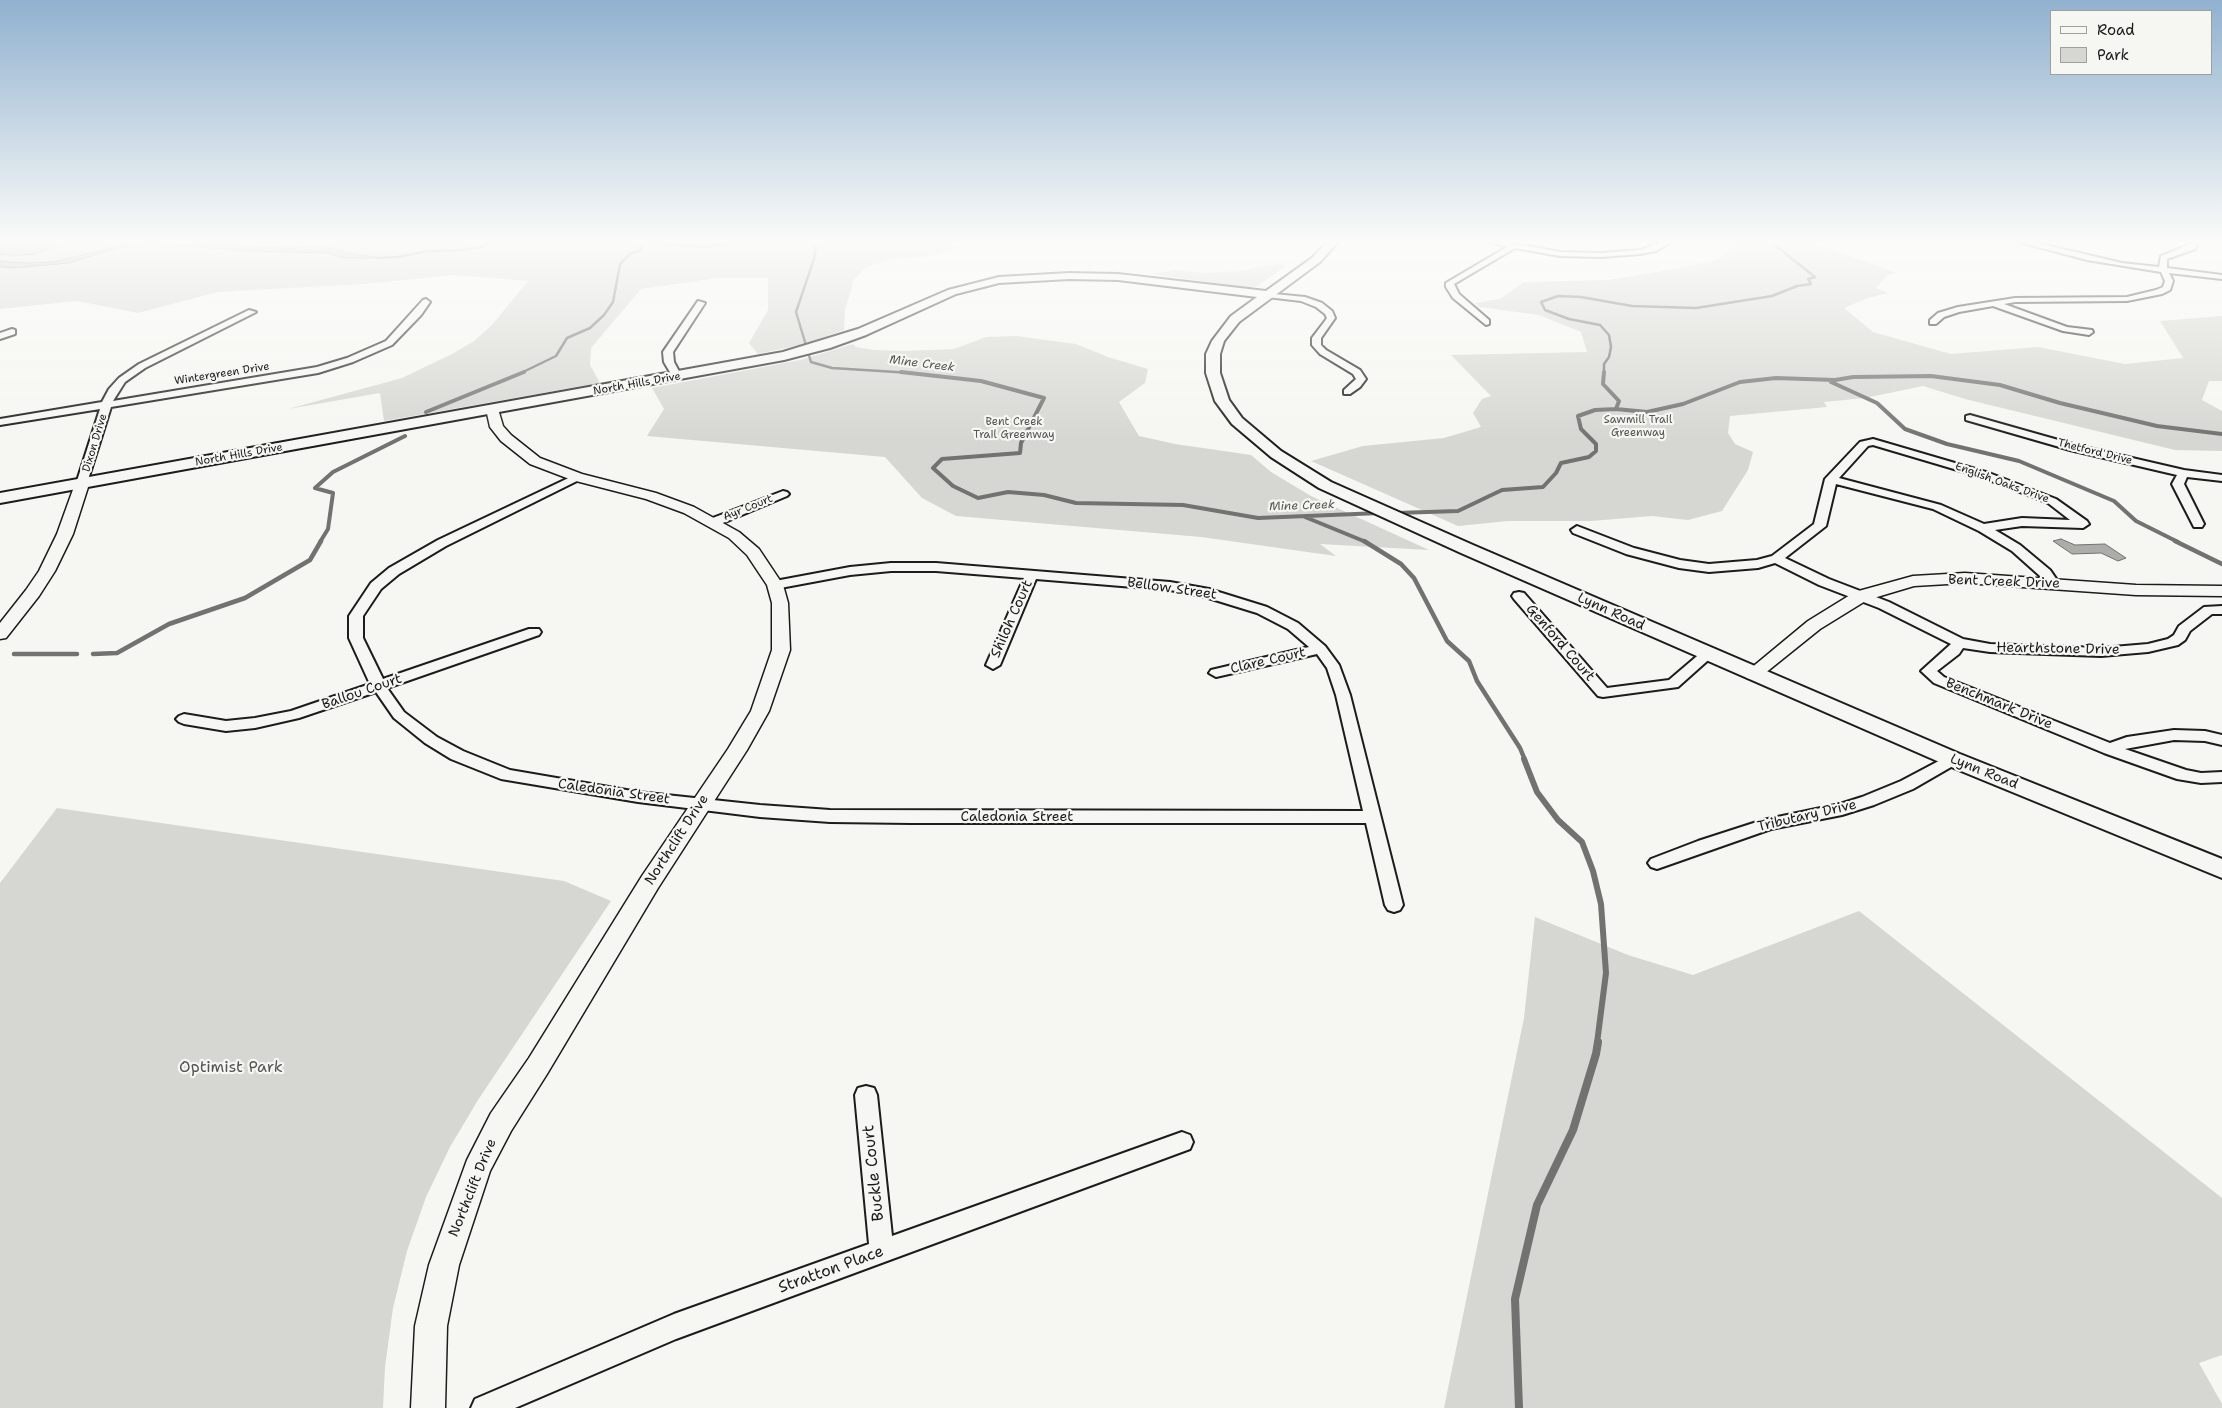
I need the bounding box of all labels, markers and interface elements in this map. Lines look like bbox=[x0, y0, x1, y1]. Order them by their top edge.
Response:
legend bbox=[2050, 10, 2212, 75]
text: Road bbox=[2097, 20, 2135, 40]
text: Park bbox=[2097, 45, 2129, 65]
water label: Mine Creek bbox=[889, 353, 955, 375]
street label: Wintergreen Drive bbox=[173, 360, 271, 388]
street label: North Hills Drive bbox=[592, 370, 682, 398]
street label: Dixon Drive bbox=[80, 412, 110, 474]
park label: Sawmill Trail Greenway bbox=[1604, 413, 1672, 439]
park label: Bent Creek Trail Greenway bbox=[973, 415, 1055, 441]
street label: Thetford Drive bbox=[2056, 436, 2134, 468]
street label: North Hills Drive bbox=[194, 441, 284, 469]
street label: English Oaks Drive bbox=[1953, 460, 2051, 506]
street label: Ayr Court bbox=[721, 492, 775, 524]
water label: Mine Creek bbox=[1269, 498, 1335, 514]
street label: Bent Creek Drive bbox=[1948, 572, 2060, 592]
street label: Bellow Street bbox=[1126, 574, 1218, 604]
street label: Shiloh Court bbox=[987, 578, 1037, 660]
street label: Lynn Road bbox=[1575, 590, 1647, 634]
street label: Genford Court bbox=[1522, 601, 1598, 685]
street label: Hearthstone Drive bbox=[1996, 640, 2120, 658]
street label: Clare Court bbox=[1229, 644, 1307, 678]
street label: Ballou Court bbox=[320, 671, 404, 713]
street label: Benchmark Drive bbox=[1943, 675, 2055, 733]
street label: Lynn Road bbox=[1947, 751, 2021, 793]
street label: Caledonia Street bbox=[557, 776, 671, 808]
street label: Northclift Drive bbox=[642, 792, 712, 888]
street label: Tributary Drive bbox=[1756, 796, 1858, 836]
street label: Caledonia Street bbox=[961, 809, 1073, 825]
park label: Optimist Park bbox=[179, 1058, 283, 1078]
street label: Buckle Court bbox=[859, 1124, 889, 1222]
street label: Northclift Drive bbox=[446, 1136, 500, 1240]
street label: Stratton Place bbox=[776, 1242, 886, 1298]

